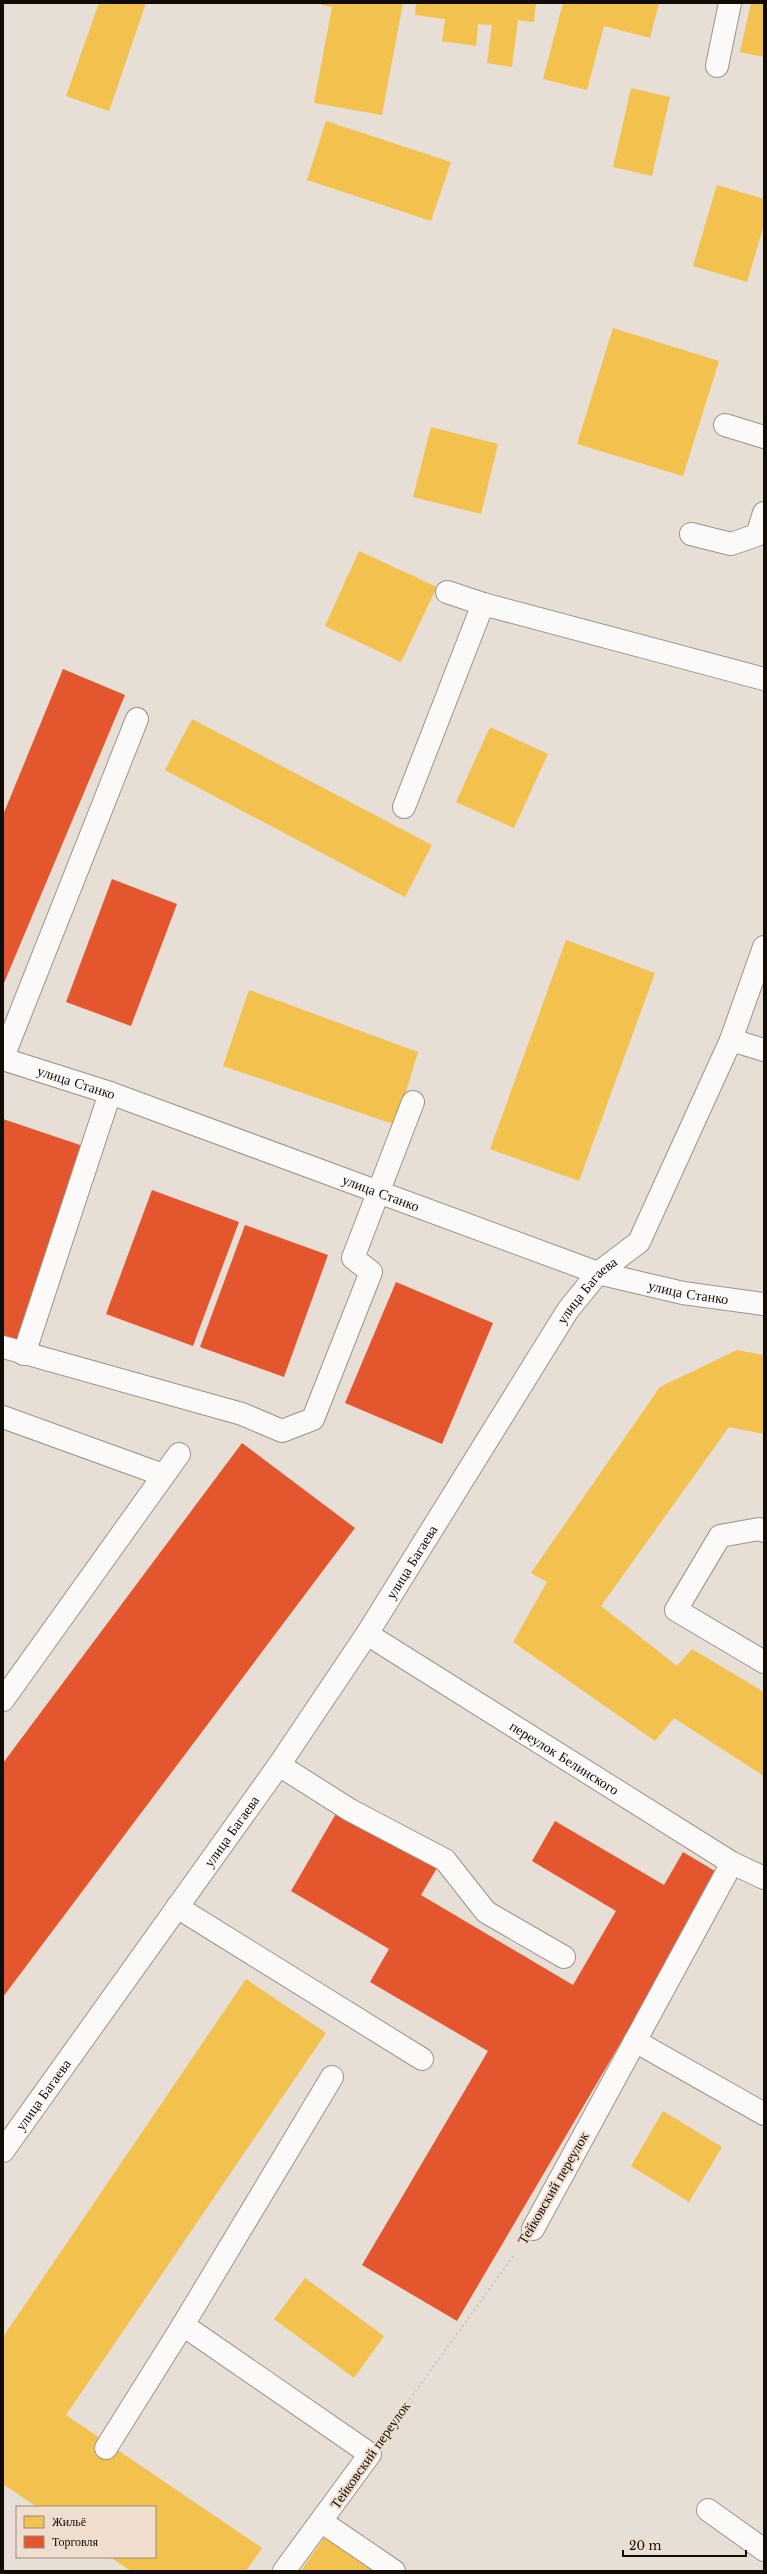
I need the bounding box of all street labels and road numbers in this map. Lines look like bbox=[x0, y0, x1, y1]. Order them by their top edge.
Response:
street label: улица Станко bbox=[35, 1061, 118, 1103]
street label: улица Станко bbox=[340, 1170, 422, 1215]
street label: улица Багаева bbox=[553, 1252, 621, 1327]
street label: улица Станко bbox=[647, 1276, 730, 1308]
street label: улица Багаева bbox=[382, 1521, 442, 1602]
street label: переулок Белинского bbox=[506, 1717, 622, 1799]
street label: улица Багаева bbox=[200, 1791, 264, 1871]
street label: улица Багаева bbox=[11, 2055, 75, 2134]
street label: Тейковский переулок bbox=[513, 2128, 593, 2248]
street label: Тейковский переулок bbox=[326, 2398, 414, 2512]

